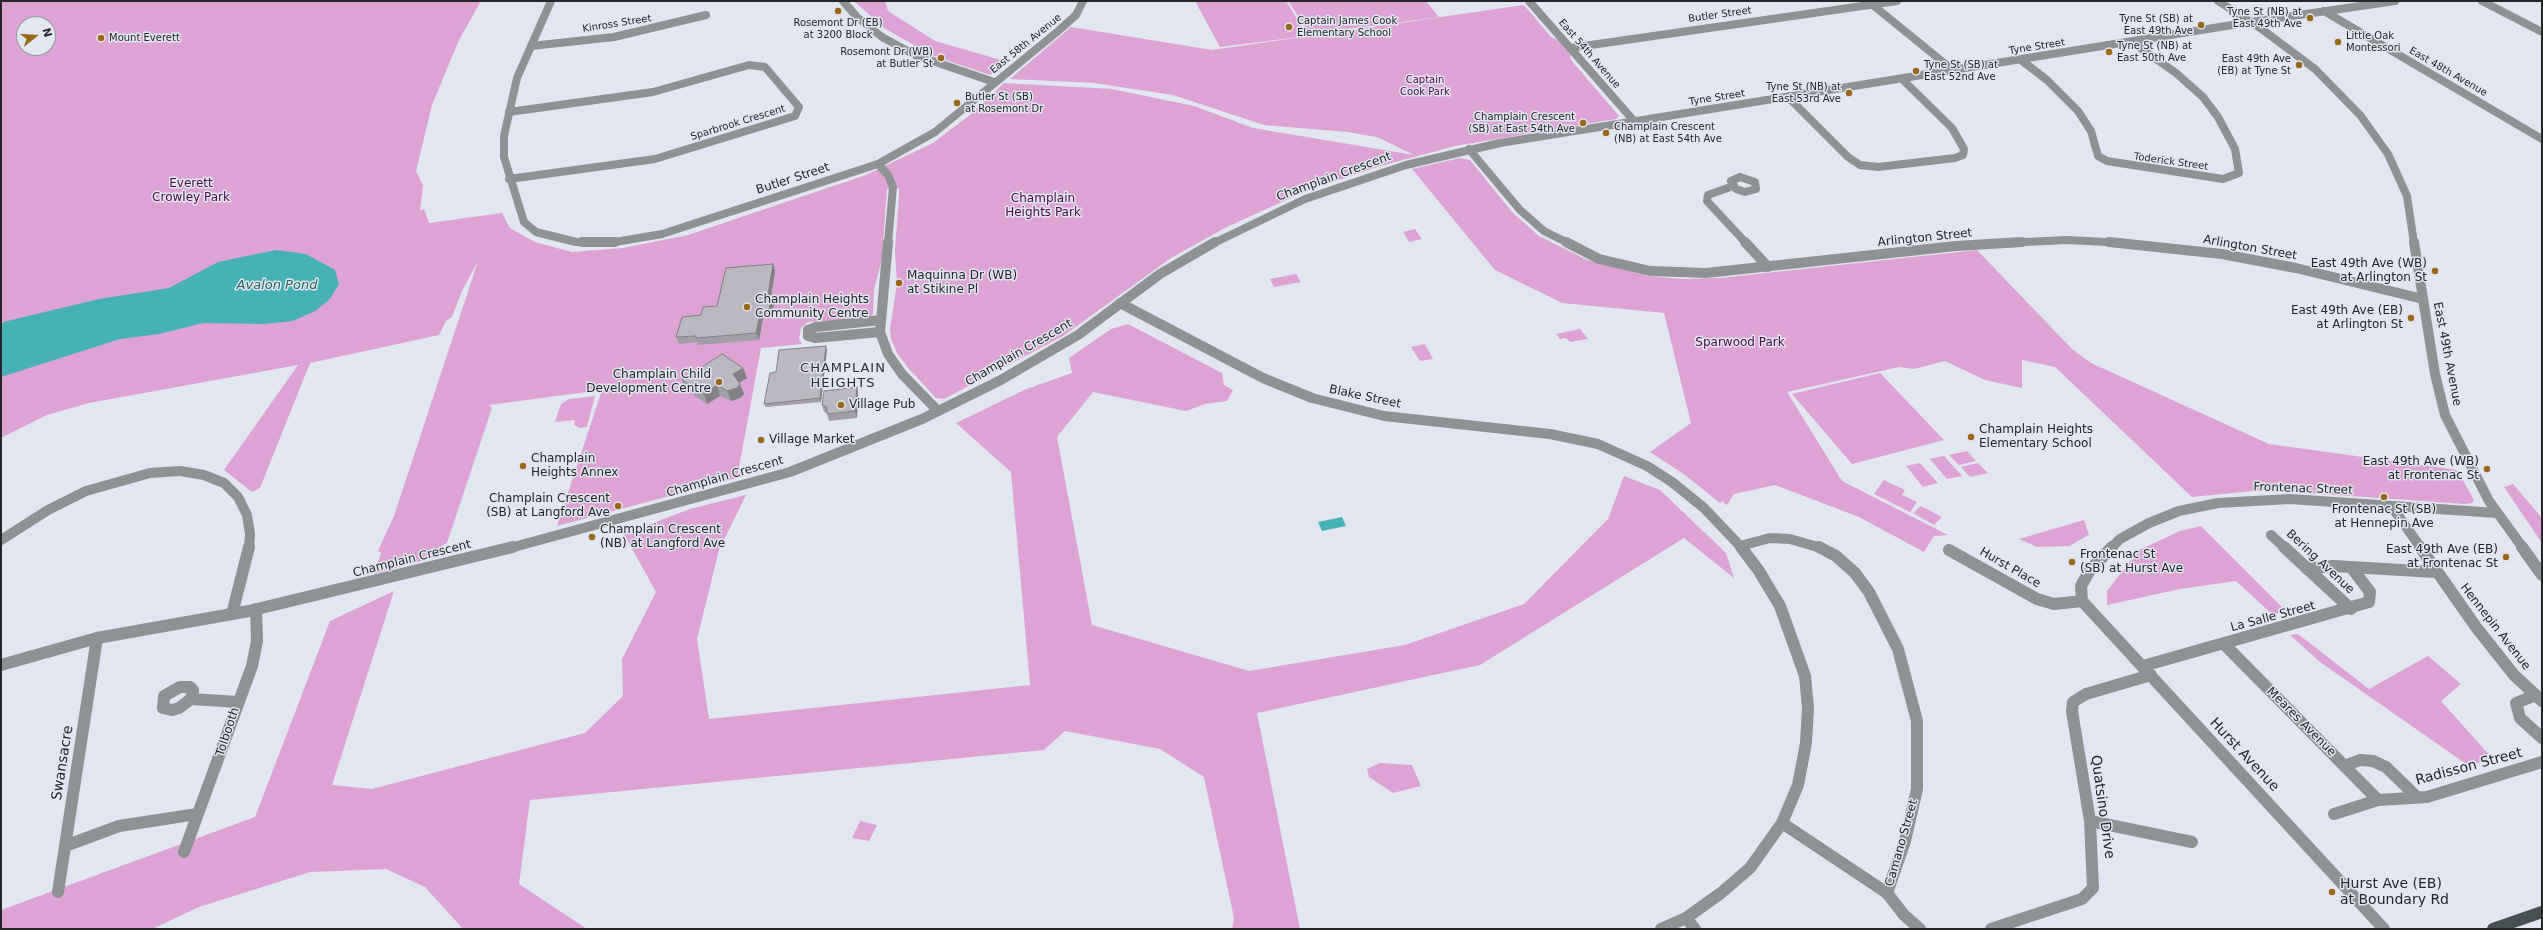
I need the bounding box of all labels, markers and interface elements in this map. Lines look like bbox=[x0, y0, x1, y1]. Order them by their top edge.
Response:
street label: Butler Street bbox=[1688, 5, 1752, 25]
marker: Rosemont Dr (EB) at 3200 Block bbox=[833, 6, 843, 16]
place label: Tyne St (NB) at East 49th Ave bbox=[2227, 6, 2302, 30]
street label: East 58th Avenue bbox=[988, 12, 1064, 76]
street label: Kinross Street bbox=[582, 13, 652, 35]
place label: Tyne St (SB) at East 49th Ave bbox=[2119, 13, 2193, 36]
marker: Tyne St (NB) at East 49th Ave bbox=[2305, 13, 2315, 23]
place label: Captain James Cook Elementary School bbox=[1297, 15, 1397, 38]
north arrow bbox=[16, 16, 56, 56]
place label: Rosemont Dr (EB) at 3200 Block bbox=[793, 17, 883, 40]
street label: East 54th Avenue bbox=[1556, 17, 1622, 91]
marker: Tyne St (SB) at East 49th Ave bbox=[2196, 20, 2206, 30]
marker: Captain James Cook Elementary School bbox=[1284, 22, 1294, 32]
text: N bbox=[39, 26, 55, 39]
place label: Little Oak Montessori bbox=[2346, 30, 2401, 54]
place label: Mount Everett bbox=[109, 32, 180, 44]
marker: Mount Everett bbox=[96, 33, 106, 43]
street label: Tyne Street bbox=[2008, 37, 2066, 57]
marker: Little Oak Montessori bbox=[2333, 37, 2343, 47]
place label: Tyne St (NB) at East 50th Ave bbox=[2117, 40, 2192, 64]
street label: East 48th Avenue bbox=[2407, 45, 2489, 99]
place label: Rosemont Dr (WB) at Butler St bbox=[840, 46, 933, 70]
marker: Tyne St (NB) at East 50th Ave bbox=[2104, 47, 2114, 57]
marker: Rosemont Dr (WB) at Butler St bbox=[936, 53, 946, 63]
place label: East 49th Ave (EB) at Tyne St bbox=[2217, 53, 2291, 76]
place label: Tyne St (SB) at East 52nd Ave bbox=[1924, 59, 1998, 82]
marker: East 49th Ave (EB) at Tyne St bbox=[2294, 60, 2304, 70]
marker: Tyne St (SB) at East 52nd Ave bbox=[1911, 66, 1921, 76]
park label: Captain Cook Park bbox=[1400, 74, 1450, 98]
place label: Tyne St (NB) at East 53rd Ave bbox=[1766, 81, 1841, 104]
street label: Tyne Street bbox=[1688, 88, 1746, 108]
marker: Tyne St (NB) at East 53rd Ave bbox=[1844, 88, 1854, 98]
place label: Butler St (SB) at Rosemont Dr bbox=[965, 91, 1043, 114]
marker: Butler St (SB) at Rosemont Dr bbox=[952, 98, 962, 108]
street label: Sparbrook Crescent bbox=[689, 103, 787, 143]
place label: Champlain Crescent (SB) at East 54th Ave bbox=[1468, 111, 1575, 134]
marker: Champlain Crescent (SB) at East 54th Ave bbox=[1578, 118, 1588, 128]
place label: Champlain Crescent (NB) at East 54th Ave bbox=[1614, 121, 1722, 144]
marker: Champlain Crescent (NB) at East 54th Ave bbox=[1601, 128, 1611, 138]
street label: Champlain Crescent bbox=[1275, 150, 1393, 204]
street label: Toderick Street bbox=[2133, 151, 2209, 173]
street label: Butler Street bbox=[754, 160, 832, 198]
park label: Everett Crowley Park bbox=[152, 177, 230, 205]
park label: Champlain Heights Park bbox=[1005, 192, 1081, 220]
street label: Arlington Street bbox=[1877, 226, 1973, 250]
street label: Arlington Street bbox=[2202, 233, 2298, 263]
place label: East 49th Ave (WB) at Arlington St bbox=[2311, 257, 2427, 285]
marker: East 49th Ave (WB) at Arlington St bbox=[2430, 266, 2440, 276]
place label: Maquinna Dr (WB) at Stikine Pl bbox=[907, 269, 1017, 297]
water label: Avalon Pond bbox=[237, 278, 317, 294]
marker: Maquinna Dr (WB) at Stikine Pl bbox=[894, 278, 904, 288]
place label: Champlain Heights Community Centre bbox=[755, 293, 869, 321]
street label: East 49th Avenue bbox=[2430, 301, 2464, 407]
marker: Champlain Heights Community Centre bbox=[742, 302, 752, 312]
place label: East 49th Ave (EB) at Arlington St bbox=[2291, 304, 2403, 332]
marker: East 49th Ave (EB) at Arlington St bbox=[2406, 313, 2416, 323]
street label: Champlain Crescent bbox=[963, 316, 1075, 390]
park label: Sparwood Park bbox=[1695, 336, 1785, 350]
district label: CHAMPLAIN HEIGHTS bbox=[800, 361, 886, 392]
place label: Champlain Child Development Centre bbox=[586, 368, 711, 396]
marker: Champlain Child Development Centre bbox=[714, 377, 724, 387]
street label: Blake Street bbox=[1328, 382, 1402, 412]
place label: Village Pub bbox=[849, 398, 915, 412]
marker: Village Pub bbox=[836, 400, 846, 410]
place label: Champlain Heights Elementary School bbox=[1979, 423, 2093, 451]
marker: Champlain Heights Elementary School bbox=[1966, 432, 1976, 442]
place label: Village Market bbox=[769, 433, 854, 447]
marker: Village Market bbox=[756, 435, 766, 445]
place label: Champlain Heights Annex bbox=[531, 452, 618, 480]
street label: Champlain Crescent bbox=[665, 453, 785, 501]
place label: East 49th Ave (WB) at Frontenac St bbox=[2363, 455, 2479, 483]
marker: Champlain Heights Annex bbox=[518, 461, 528, 471]
marker: East 49th Ave (WB) at Frontenac St bbox=[2482, 464, 2492, 474]
street label: Frontenac Street bbox=[2253, 480, 2353, 498]
place label: Champlain Crescent (SB) at Langford Ave bbox=[486, 492, 610, 520]
marker: Frontenac St (SB) at Hennepin Ave bbox=[2379, 492, 2389, 502]
marker: Champlain Crescent (SB) at Langford Ave bbox=[613, 501, 623, 511]
place label: Frontenac St (SB) at Hennepin Ave bbox=[2332, 503, 2436, 531]
place label: Champlain Crescent (NB) at Langford Ave bbox=[600, 523, 725, 551]
street label: Bering Avenue bbox=[2283, 527, 2357, 597]
marker: Champlain Crescent (NB) at Langford Ave bbox=[587, 532, 597, 542]
street label: Champlain Crescent bbox=[352, 537, 472, 581]
place label: East 49th Ave (EB) at Frontenac St bbox=[2386, 543, 2498, 571]
street label: Hurst Place bbox=[1977, 545, 2043, 591]
place label: Frontenac St (SB) at Hurst Ave bbox=[2080, 548, 2183, 576]
marker: East 49th Ave (EB) at Frontenac St bbox=[2501, 552, 2511, 562]
marker: Frontenac St (SB) at Hurst Ave bbox=[2067, 557, 2077, 567]
street label: Hennepin Avenue bbox=[2457, 581, 2533, 673]
street label: La Salle Street bbox=[2229, 599, 2317, 635]
street label: Meares Avenue bbox=[2263, 684, 2339, 760]
street label: Tolbooth bbox=[213, 706, 243, 758]
street label: Hurst Avenue bbox=[2206, 715, 2282, 795]
street label: Swansacre bbox=[49, 724, 77, 802]
street label: Radisson Street bbox=[2414, 745, 2524, 789]
street label: Quatsino Drive bbox=[2086, 754, 2118, 860]
street label: Camano Street bbox=[1883, 798, 1921, 888]
place label: Hurst Ave (EB) at Boundary Rd bbox=[2340, 876, 2449, 908]
marker: Hurst Ave (EB) at Boundary Rd bbox=[2327, 887, 2337, 897]

